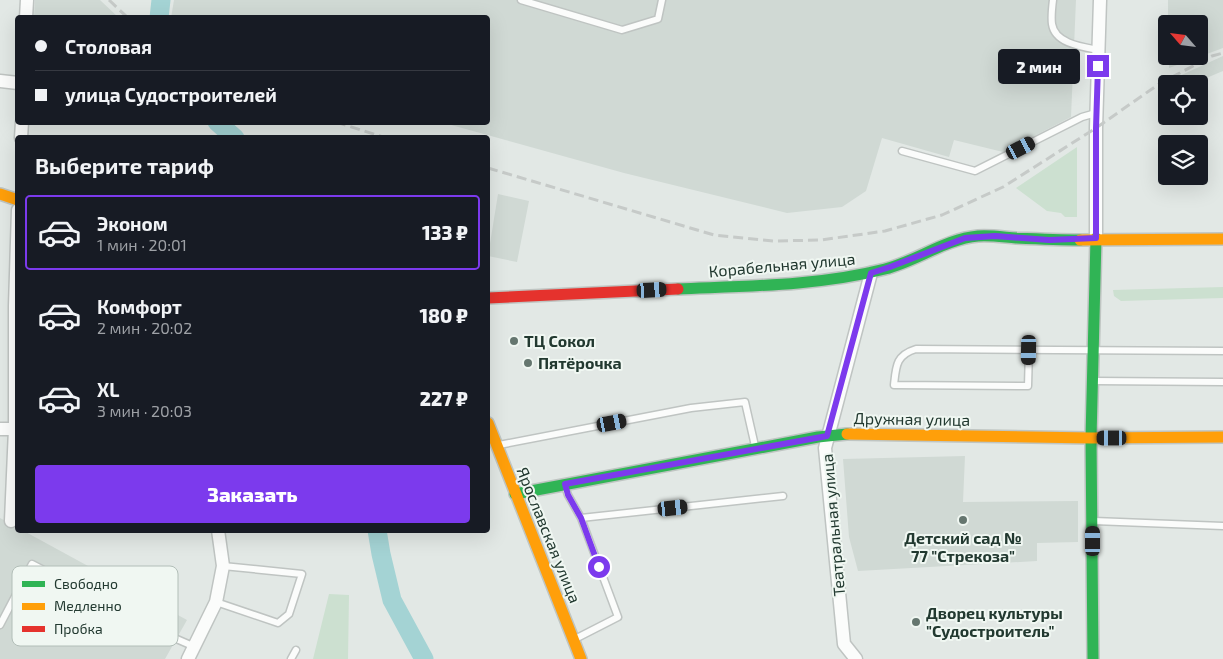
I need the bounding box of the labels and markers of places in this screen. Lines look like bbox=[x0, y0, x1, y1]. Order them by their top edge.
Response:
place label: ТЦ Сокол bbox=[524, 331, 595, 350]
marker: ТЦ Сокол bbox=[508, 335, 520, 347]
place label: Пятёрочка bbox=[538, 353, 622, 372]
marker: Пятёрочка bbox=[522, 357, 534, 369]
marker: Детский сад № 77 "Стрекоза" bbox=[957, 514, 969, 526]
place label: Детский сад № 77 "Стрекоза" bbox=[904, 528, 1022, 565]
place label: Дворец культуры "Судостроитель" bbox=[926, 603, 1063, 640]
marker: Дворец культуры "Судостроитель" bbox=[910, 616, 922, 628]

